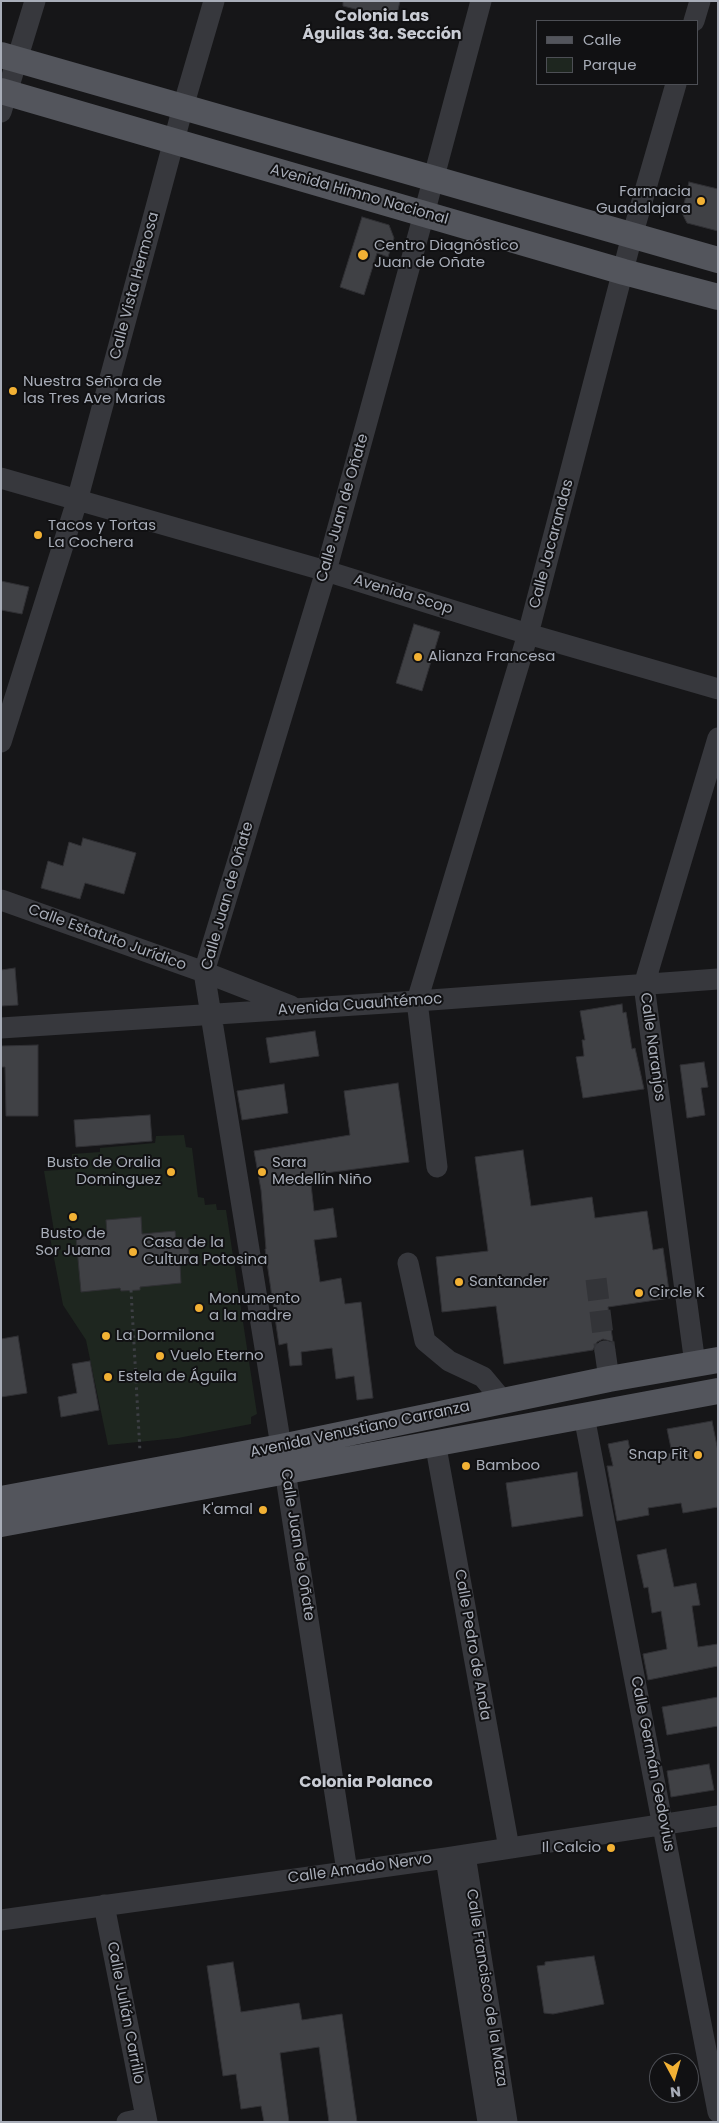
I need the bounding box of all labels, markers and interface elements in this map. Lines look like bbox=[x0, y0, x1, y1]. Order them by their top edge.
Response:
district label: Colonia Las Águilas 3a. Sección bbox=[302, 7, 462, 45]
legend bbox=[536, 20, 699, 85]
text: Calle bbox=[583, 29, 621, 50]
text: Parque bbox=[583, 54, 636, 75]
street label: Avenida Himno Nacional bbox=[268, 161, 450, 229]
place label: Farmacia Guadalajara bbox=[596, 183, 691, 218]
marker: Farmacia Guadalajara bbox=[695, 195, 707, 207]
street label: Calle Vista Hermosa bbox=[107, 210, 163, 362]
place label: Centro Diagnóstico Juan de Oñate bbox=[374, 237, 519, 272]
marker: Centro Diagnóstico Juan de Oñate bbox=[356, 248, 370, 262]
place label: Nuestra Señora de las Tres Ave Marias bbox=[23, 373, 166, 408]
marker: Nuestra Señora de las Tres Ave Marias bbox=[7, 385, 19, 397]
street label: Calle Juan de Oñate bbox=[313, 432, 373, 584]
street label: Calle Jacarandas bbox=[526, 477, 578, 611]
place label: Tacos y Tortas La Cochera bbox=[48, 517, 156, 552]
marker: Tacos y Tortas La Cochera bbox=[32, 529, 44, 541]
street label: Avenida Scop bbox=[351, 571, 455, 619]
place label: Alianza Francesa bbox=[428, 648, 555, 666]
marker: Alianza Francesa bbox=[412, 651, 424, 663]
street label: Calle Juan de Oñate bbox=[198, 820, 258, 972]
street label: Calle Estatuto Jurídico bbox=[25, 901, 189, 975]
street label: Avenida Cuauhtémoc bbox=[277, 990, 443, 1020]
street label: Calle Naranjos bbox=[635, 991, 669, 1103]
place label: Busto de Oralia Dominguez bbox=[47, 1154, 161, 1189]
place label: Sara Medellín Niño bbox=[272, 1154, 372, 1189]
marker: Busto de Oralia Dominguez bbox=[165, 1166, 177, 1178]
marker: Sara Medellín Niño bbox=[256, 1166, 268, 1178]
marker: Busto de Sor Juana bbox=[67, 1211, 79, 1223]
place label: Busto de Sor Juana bbox=[35, 1225, 111, 1260]
place label: Casa de la Cultura Potosina bbox=[143, 1234, 267, 1269]
marker: Casa de la Cultura Potosina bbox=[127, 1246, 139, 1258]
place label: Santander bbox=[469, 1273, 548, 1291]
marker: Santander bbox=[453, 1276, 465, 1288]
place label: Circle K bbox=[649, 1284, 705, 1302]
marker: Circle K bbox=[633, 1287, 645, 1299]
place label: Monumento a la madre bbox=[209, 1290, 300, 1325]
marker: Monumento a la madre bbox=[193, 1302, 205, 1314]
place label: La Dormilona bbox=[116, 1327, 215, 1345]
marker: La Dormilona bbox=[100, 1330, 112, 1342]
place label: Vuelo Eterno bbox=[170, 1347, 264, 1365]
marker: Vuelo Eterno bbox=[154, 1350, 166, 1362]
place label: Estela de Águila bbox=[118, 1368, 237, 1386]
marker: Estela de Águila bbox=[102, 1371, 114, 1383]
street label: Avenida Venustiano Carranza bbox=[249, 1398, 471, 1462]
place label: Snap Fit bbox=[629, 1446, 688, 1464]
marker: Snap Fit bbox=[692, 1449, 704, 1461]
place label: Bamboo bbox=[476, 1457, 540, 1475]
marker: Bamboo bbox=[460, 1460, 472, 1472]
street label: Calle Juan de Oñate bbox=[276, 1468, 318, 1622]
place label: K'amal bbox=[202, 1501, 253, 1519]
marker: K'amal bbox=[257, 1504, 269, 1516]
street label: Calle Pedro de Anda bbox=[450, 1568, 494, 1722]
street label: Calle Germán Gedovius bbox=[626, 1675, 678, 1853]
district label: Colonia Polanco bbox=[299, 1773, 433, 1793]
place label: Il Calcio bbox=[542, 1839, 601, 1857]
marker: Il Calcio bbox=[605, 1842, 617, 1854]
street label: Calle Amado Nervo bbox=[287, 1850, 433, 1888]
street label: Calle Francisco de la Maza bbox=[461, 1888, 511, 2088]
street label: Calle Julián Carrillo bbox=[102, 1940, 148, 2086]
north arrow bbox=[649, 2053, 699, 2103]
text: N bbox=[669, 2081, 682, 2102]

